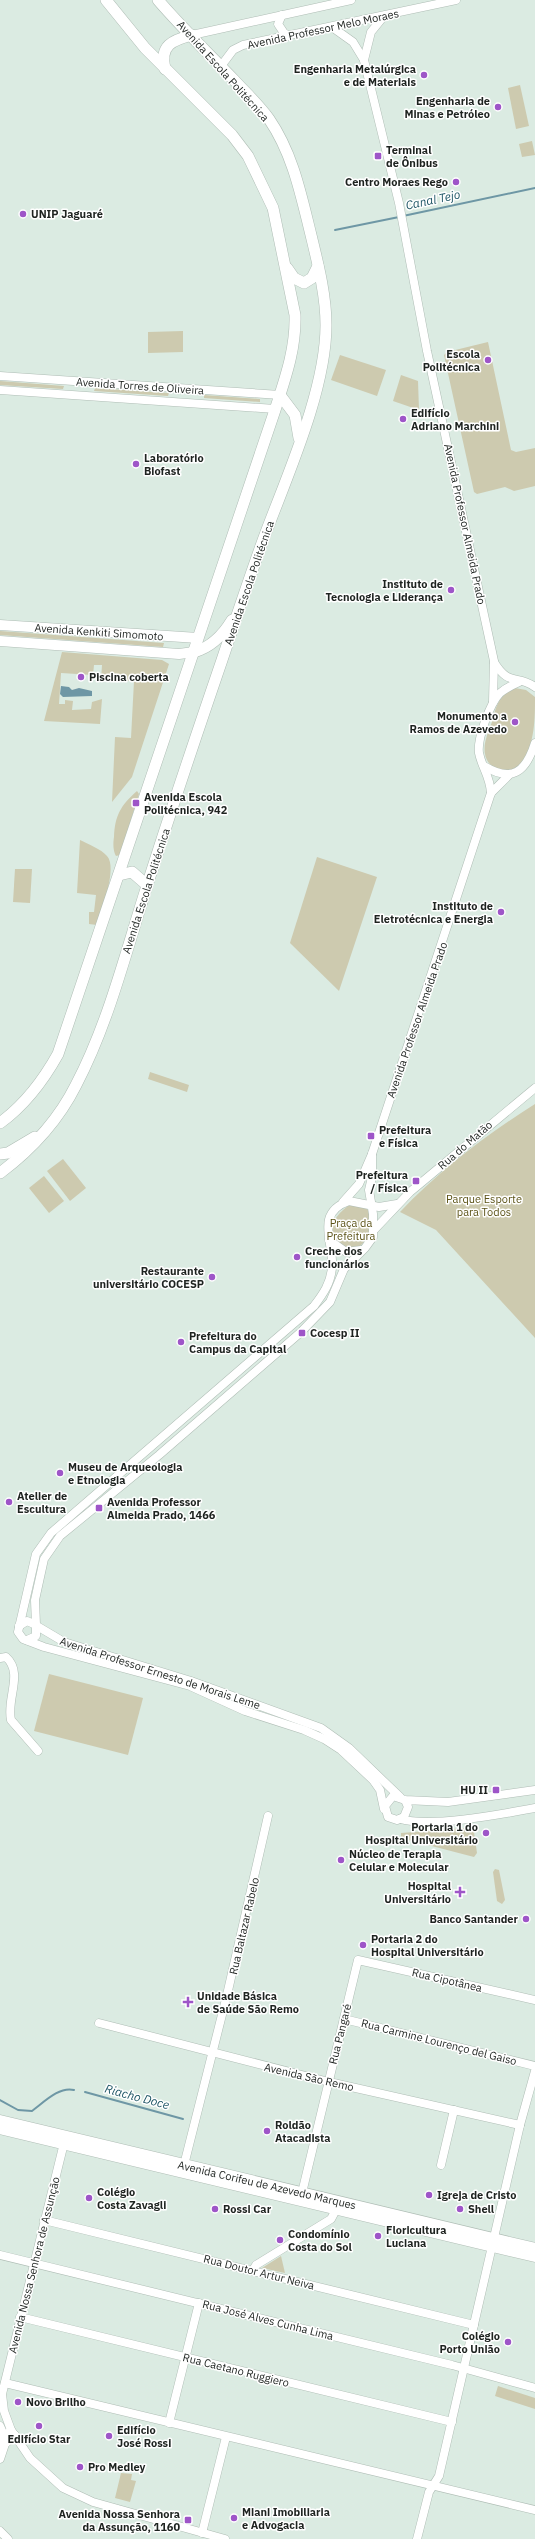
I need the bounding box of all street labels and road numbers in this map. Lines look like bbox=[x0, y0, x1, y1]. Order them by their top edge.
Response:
street label: Avenida Professor Melo Moraes bbox=[246, 6, 400, 52]
street label: Avenida Escola Politécnica bbox=[174, 18, 272, 124]
street label: Avenida Torres de Oliveira bbox=[76, 375, 205, 397]
street label: Avenida Professor Almeida Prado bbox=[441, 442, 489, 606]
street label: Avenida Escola Politécnica bbox=[221, 519, 277, 647]
street label: Avenida Kenkiti Simomoto bbox=[34, 621, 164, 643]
street label: Avenida Escola Politécnica bbox=[119, 826, 173, 955]
street label: Avenida Professor Almeida Prado bbox=[384, 940, 450, 1100]
street label: Rua do Matão bbox=[435, 1118, 495, 1172]
street label: Avenida Professor Ernesto de Morais Leme bbox=[58, 1634, 262, 1712]
street label: Rua Baltazar Rabelo bbox=[226, 1876, 262, 1976]
street label: Rua Cipotânea bbox=[410, 1965, 484, 1995]
street label: Rua Pangaré bbox=[326, 2002, 354, 2066]
street label: Rua Carmine Lourenço del Gaiso bbox=[360, 2016, 518, 2068]
street label: Avenida São Remo bbox=[263, 2060, 355, 2094]
street label: Avenida Corifeu de Azevedo Marques bbox=[176, 2158, 358, 2212]
street label: Avenida Nossa Senhora de Assunção bbox=[5, 2175, 63, 2355]
street label: Rua Doutor Artur Neiva bbox=[202, 2251, 316, 2293]
street label: Rua José Alves Cunha Lima bbox=[201, 2297, 335, 2343]
street label: Rua Caetano Ruggiero bbox=[181, 2350, 291, 2390]

